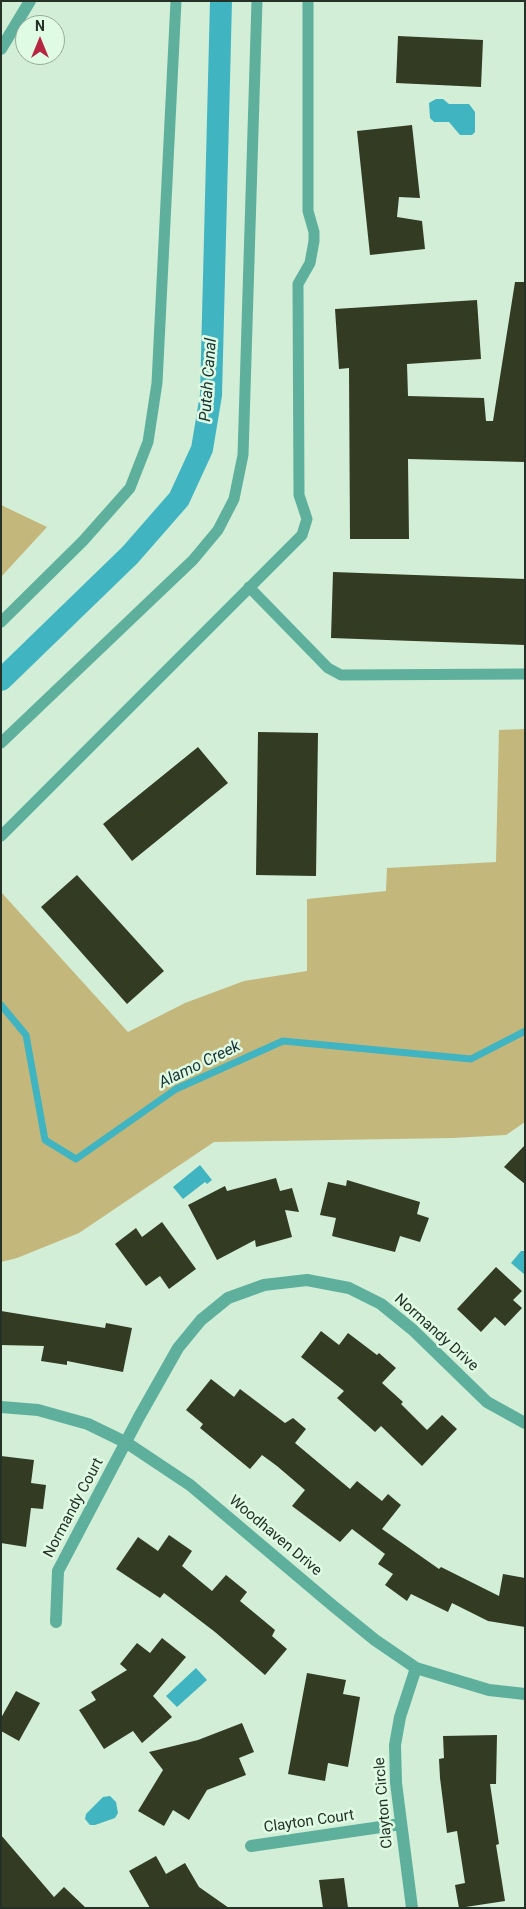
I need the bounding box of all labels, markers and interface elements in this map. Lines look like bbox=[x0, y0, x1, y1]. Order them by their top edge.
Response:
north arrow bbox=[15, 15, 65, 65]
text: N bbox=[35, 18, 45, 34]
water label: Putah Canal bbox=[197, 338, 221, 422]
water label: Alamo Creek bbox=[156, 1037, 244, 1093]
street label: Normandy Drive bbox=[390, 1291, 482, 1375]
street label: Normandy Court bbox=[40, 1455, 108, 1561]
street label: Woodhaven Drive bbox=[225, 1492, 325, 1580]
street label: Clayton Circle bbox=[371, 1757, 397, 1849]
street label: Clayton Court bbox=[263, 1807, 355, 1837]

